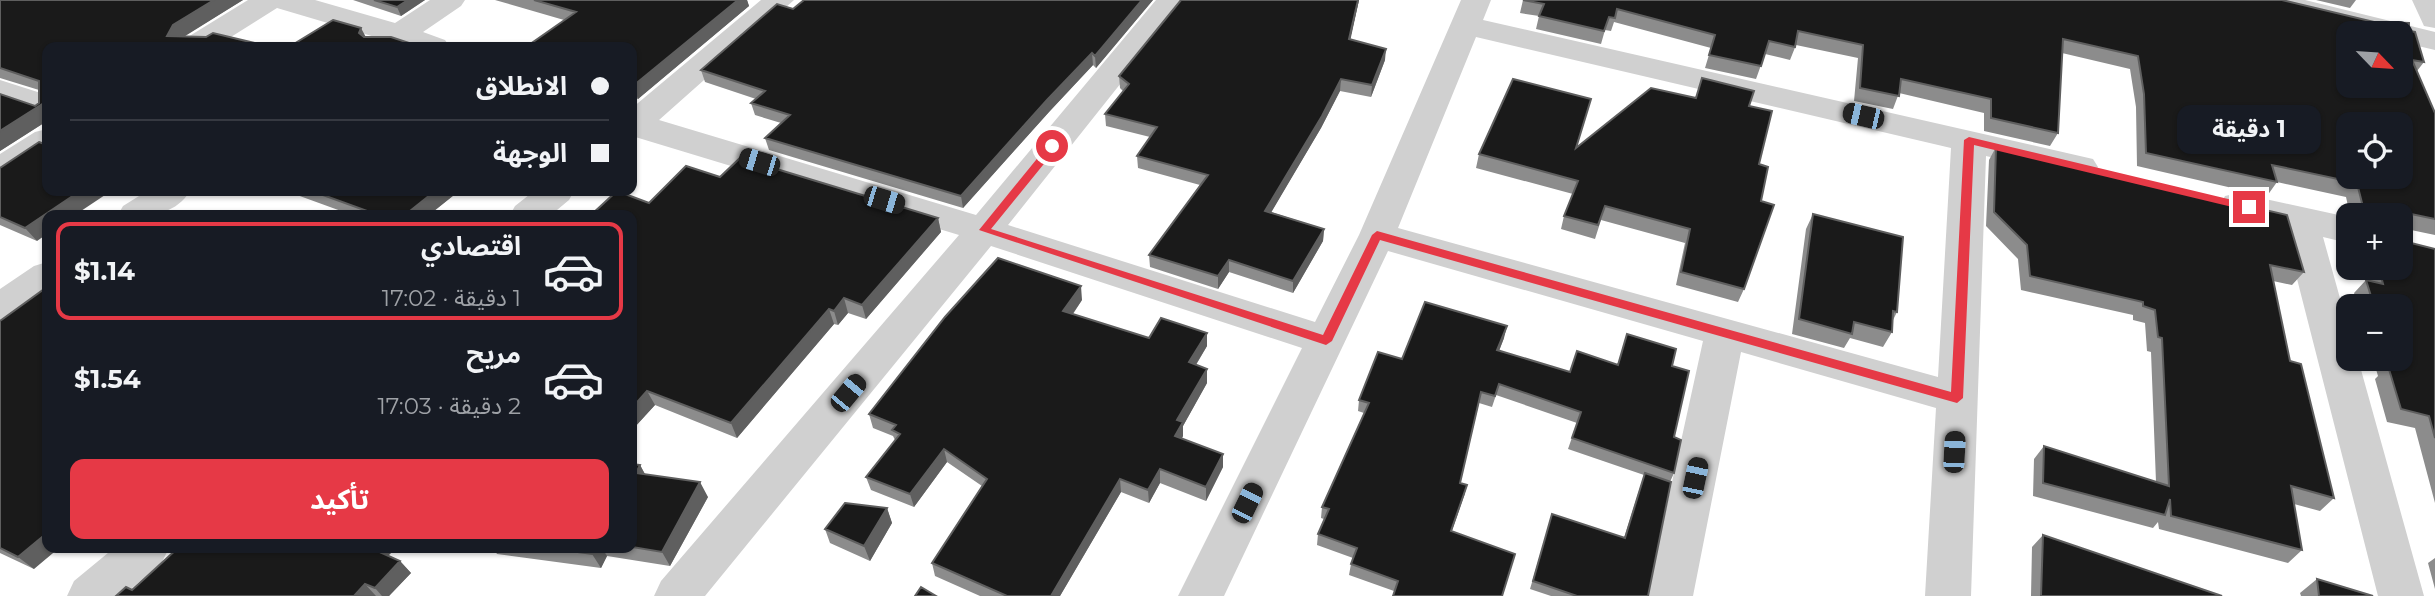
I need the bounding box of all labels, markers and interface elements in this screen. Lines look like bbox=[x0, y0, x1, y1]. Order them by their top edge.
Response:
north arrow bbox=[2336, 21, 2413, 98]
map controls bbox=[2336, 21, 2413, 371]
text: الانطلاق bbox=[476, 70, 567, 102]
car bbox=[1841, 101, 1886, 131]
callout: 1 دقيقة bbox=[2177, 106, 2321, 154]
button: locate bbox=[2336, 112, 2413, 189]
text: 1 دقيقة bbox=[2212, 115, 2286, 143]
route start bbox=[1036, 130, 1068, 162]
text: الوجهة bbox=[493, 137, 567, 169]
car bbox=[736, 146, 783, 178]
car bbox=[861, 184, 908, 216]
route end bbox=[2233, 191, 2265, 223]
button: + bbox=[2336, 203, 2413, 280]
text: اقتصادي bbox=[421, 230, 521, 262]
icon: car bbox=[542, 240, 605, 303]
text: $1.14 bbox=[74, 255, 135, 287]
text: 1 دقيقة · 17:02 bbox=[382, 284, 521, 312]
button: − bbox=[2336, 294, 2413, 371]
text: مريح bbox=[466, 338, 521, 370]
icon: car bbox=[542, 348, 605, 411]
text: $1.54 bbox=[74, 363, 141, 395]
car bbox=[827, 370, 870, 416]
text: 2 دقيقة · 17:03 bbox=[377, 392, 521, 420]
car bbox=[1943, 430, 1966, 474]
car bbox=[1681, 455, 1710, 501]
button: تأكيد bbox=[70, 459, 609, 539]
car bbox=[1229, 480, 1266, 526]

